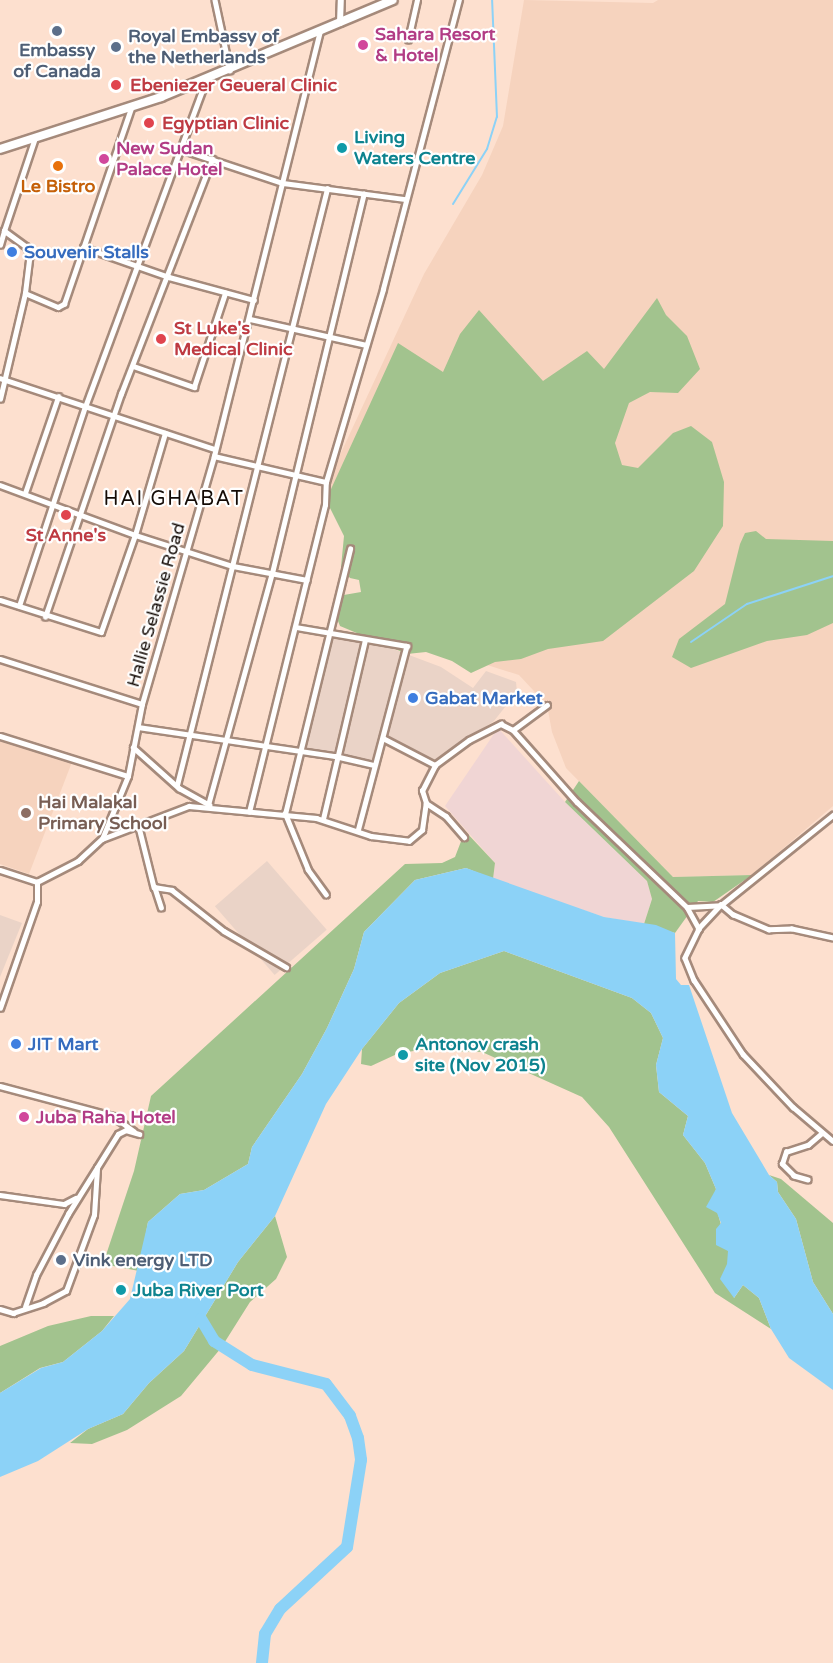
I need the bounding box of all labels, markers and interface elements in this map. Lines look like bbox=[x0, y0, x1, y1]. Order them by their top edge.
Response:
marker: Embassy of Canada bbox=[50, 24, 64, 38]
place label: Sahara Resort & Hotel bbox=[375, 24, 495, 66]
place label: Royal Embassy of the Netherlands bbox=[128, 26, 279, 68]
marker: Sahara Resort & Hotel bbox=[356, 38, 370, 52]
place label: Embassy of Canada bbox=[13, 40, 101, 82]
marker: Royal Embassy of the Netherlands bbox=[109, 40, 123, 54]
place label: Ebeniezer Geueral Clinic bbox=[130, 74, 337, 96]
marker: Ebeniezer Geueral Clinic bbox=[107, 76, 125, 94]
place label: Egyptian Clinic bbox=[162, 112, 289, 134]
marker: Egyptian Clinic bbox=[140, 114, 158, 132]
place label: Living Waters Centre bbox=[354, 127, 475, 170]
place label: New Sudan Palace Hotel bbox=[116, 138, 222, 180]
marker: Living Waters Centre bbox=[335, 141, 349, 155]
marker: New Sudan Palace Hotel bbox=[97, 152, 111, 166]
marker: Le Bistro bbox=[51, 159, 65, 173]
place label: Le Bistro bbox=[20, 175, 96, 197]
place label: Souvenir Stalls bbox=[24, 241, 149, 263]
marker: Souvenir Stalls bbox=[5, 245, 19, 259]
place label: St Luke's Medical Clinic bbox=[174, 318, 293, 360]
marker: St Luke's Medical Clinic bbox=[152, 330, 170, 348]
district label: HAI GHABAT bbox=[104, 487, 244, 511]
marker: St Anne's bbox=[59, 508, 73, 522]
street label: Hallie Selassie Road bbox=[122, 520, 190, 690]
place label: St Anne's bbox=[26, 524, 106, 546]
place label: Gabat Market bbox=[425, 687, 543, 709]
marker: Gabat Market bbox=[406, 691, 420, 705]
place label: Hai Malakal Primary School bbox=[38, 792, 167, 834]
marker: Hai Malakal Primary School bbox=[19, 806, 33, 820]
place label: JIT Mart bbox=[28, 1033, 98, 1055]
place label: Antonov crash site (Nov 2015) bbox=[415, 1034, 546, 1076]
marker: JIT Mart bbox=[9, 1037, 23, 1051]
marker: Antonov crash site (Nov 2015) bbox=[396, 1048, 410, 1062]
place label: Juba Raha Hotel bbox=[36, 1106, 176, 1128]
marker: Juba Raha Hotel bbox=[17, 1110, 31, 1124]
place label: Vink energy LTD bbox=[73, 1249, 212, 1271]
marker: Vink energy LTD bbox=[54, 1253, 68, 1267]
place label: Juba River Port bbox=[133, 1279, 264, 1301]
marker: Juba River Port bbox=[114, 1283, 128, 1297]

